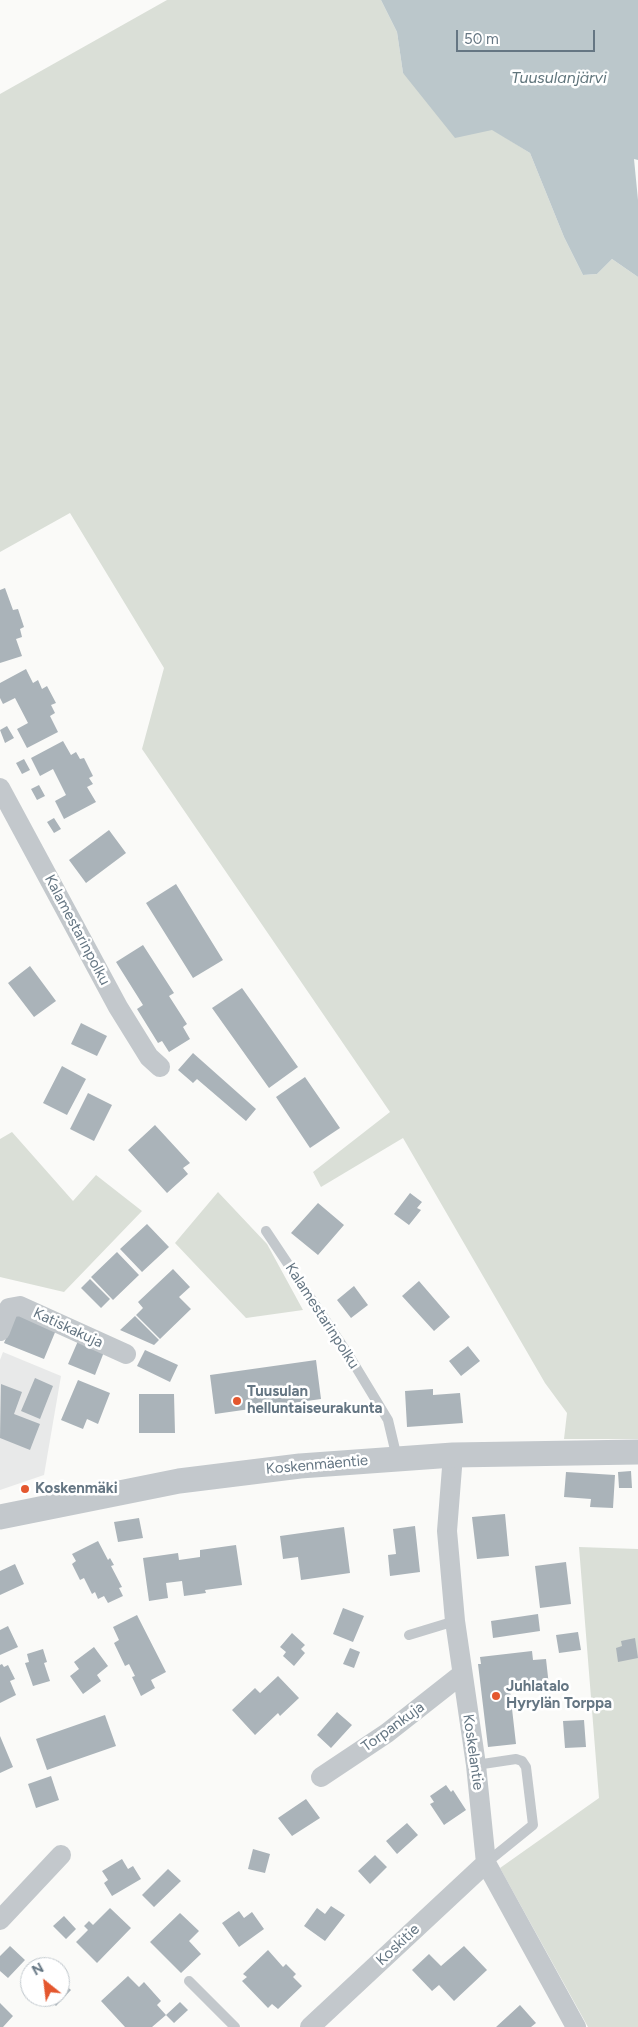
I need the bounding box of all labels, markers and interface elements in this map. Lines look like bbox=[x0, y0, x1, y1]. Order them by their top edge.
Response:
scale bar bbox=[458, 20, 597, 52]
text: 50 m bbox=[464, 30, 499, 48]
water label: Tuusulanjärvi bbox=[511, 68, 607, 88]
street label: Kalamestarinpolku bbox=[40, 872, 114, 988]
street label: Kalamestarinpolku bbox=[281, 1260, 363, 1372]
street label: Katiskakuja bbox=[30, 1304, 106, 1352]
place label: Tuusulan helluntaiseurakunta bbox=[247, 1383, 383, 1418]
marker: Tuusulan helluntaiseurakunta bbox=[231, 1395, 243, 1407]
street label: Koskenmäentie bbox=[265, 1452, 369, 1478]
place label: Koskenmäki bbox=[35, 1480, 118, 1498]
marker: Koskenmäki bbox=[19, 1483, 31, 1495]
place label: Juhlatalo Hyrylän Torppa bbox=[506, 1678, 612, 1713]
marker: Juhlatalo Hyrylän Torppa bbox=[490, 1690, 502, 1702]
street label: Torpankuja bbox=[358, 1698, 428, 1756]
street label: Koskelantie bbox=[459, 1713, 487, 1791]
street label: Koskitie bbox=[373, 1920, 423, 1970]
north arrow bbox=[20, 1957, 70, 2007]
text: N bbox=[29, 1959, 47, 1979]

